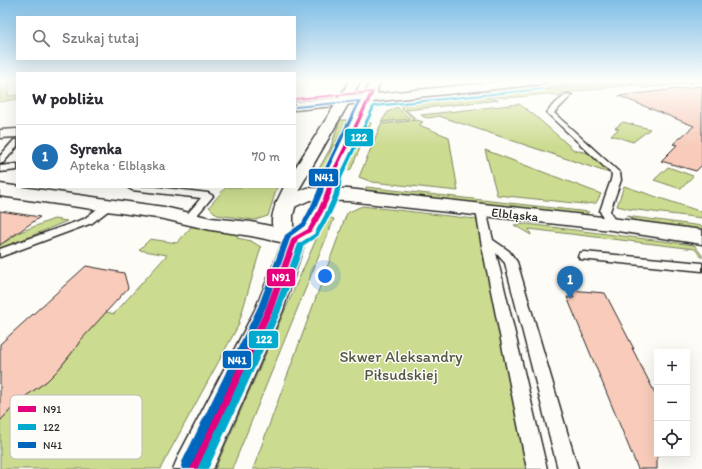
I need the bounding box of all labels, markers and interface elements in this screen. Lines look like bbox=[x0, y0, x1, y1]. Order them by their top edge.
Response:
search box bbox=[16, 16, 296, 60]
icon: search bbox=[30, 27, 52, 49]
text: Szukaj tutaj bbox=[62, 29, 139, 47]
text: W pobliżu bbox=[32, 88, 103, 108]
line badge: 122 bbox=[344, 128, 374, 147]
text: 122 bbox=[351, 131, 368, 144]
text: Syrenka bbox=[70, 140, 122, 158]
text: 1 bbox=[42, 149, 48, 164]
text: 70 m bbox=[252, 149, 280, 164]
text: Apteka · Elbląska bbox=[70, 158, 166, 173]
line badge: N41 bbox=[308, 168, 339, 187]
text: N41 bbox=[314, 171, 334, 184]
street label: Elbląska bbox=[491, 205, 539, 224]
your location bbox=[315, 266, 335, 286]
pin: 1 bbox=[557, 266, 583, 299]
line badge: N91 bbox=[266, 268, 296, 287]
text: N91 bbox=[272, 271, 291, 284]
line badge: 122 bbox=[248, 330, 279, 349]
text: 122 bbox=[256, 333, 273, 346]
park label: Skwer Aleksandry Piłsudskiej bbox=[339, 347, 463, 384]
map controls bbox=[654, 349, 690, 457]
button: + bbox=[654, 349, 690, 385]
line badge: N41 bbox=[222, 350, 252, 369]
text: N41 bbox=[227, 354, 247, 367]
button: − bbox=[654, 385, 690, 421]
legend bbox=[10, 395, 142, 459]
text: N91 bbox=[43, 403, 61, 416]
text: 122 bbox=[43, 421, 60, 434]
button: locate bbox=[654, 421, 690, 457]
text: N41 bbox=[43, 439, 62, 452]

